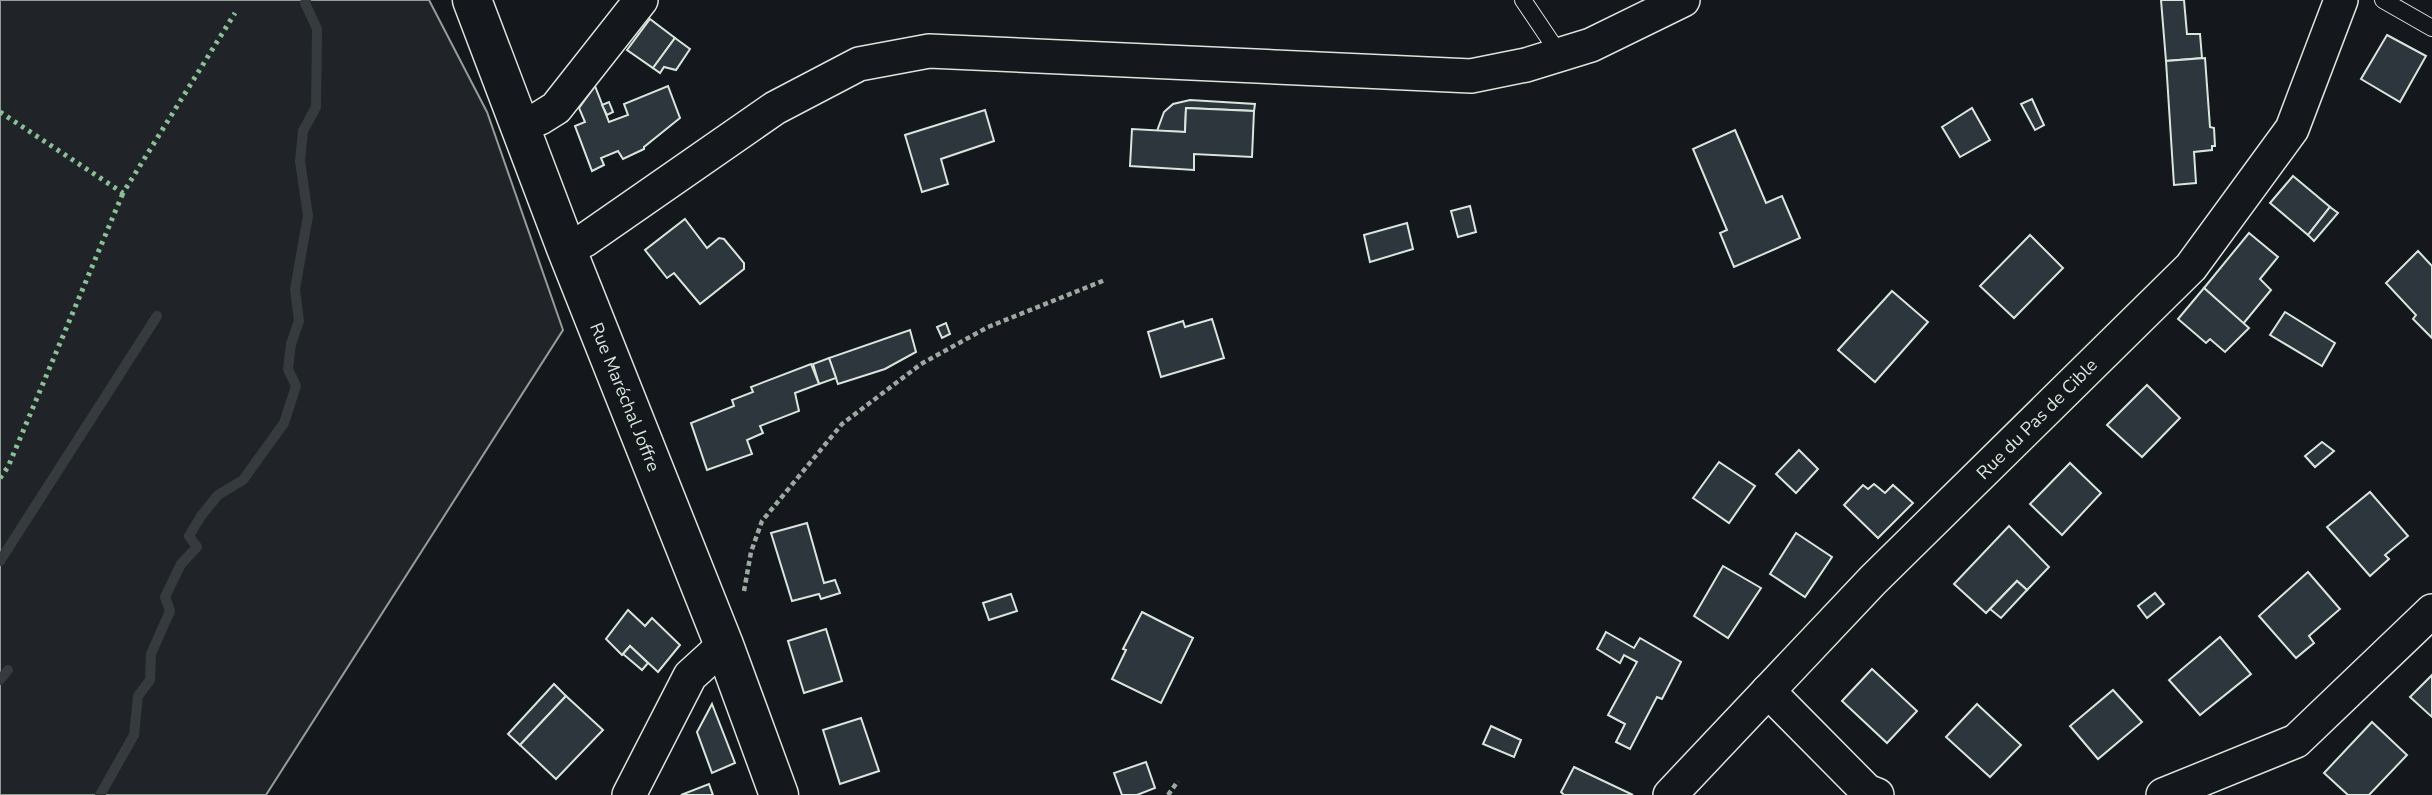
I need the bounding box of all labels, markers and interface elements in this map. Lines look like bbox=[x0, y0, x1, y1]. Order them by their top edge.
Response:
street label: Rue Maréchal Joffre bbox=[584, 319, 666, 475]
street label: Rue du Pas de Cible bbox=[1971, 353, 2103, 485]

